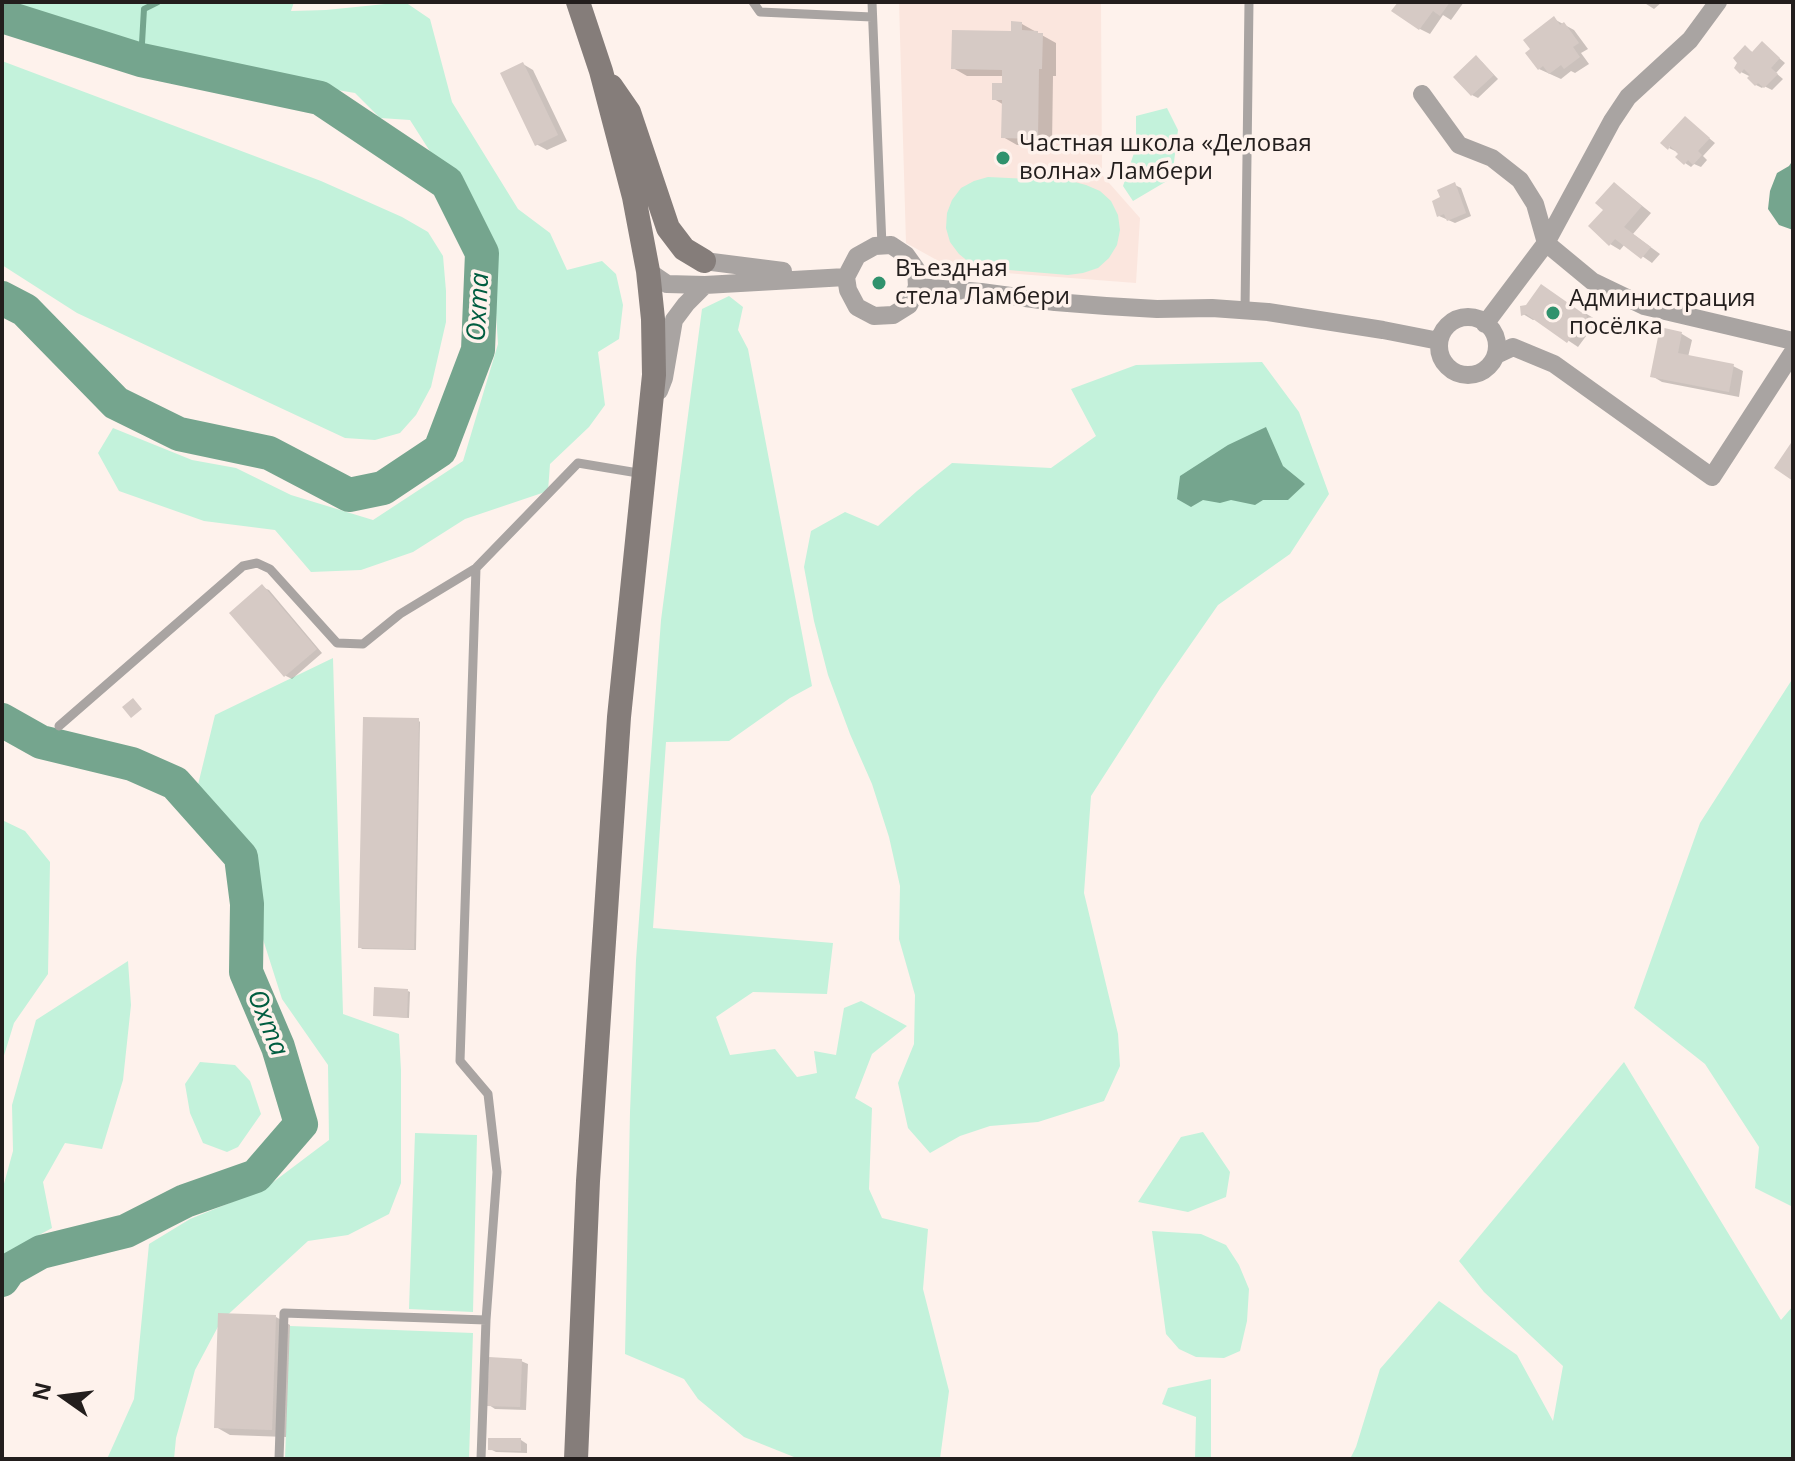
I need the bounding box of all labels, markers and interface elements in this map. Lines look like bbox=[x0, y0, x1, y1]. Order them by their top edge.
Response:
place label: Частная школа «Деловая волна» Ламбери bbox=[1019, 130, 1312, 186]
marker: Частная школа «Деловая волна» Ламбери bbox=[994, 149, 1012, 167]
place label: Въездная стела Ламбери bbox=[895, 255, 1070, 311]
water label: Охта bbox=[462, 272, 496, 342]
marker: Въездная стела Ламбери bbox=[870, 274, 888, 292]
place label: Администрация посёлка bbox=[1569, 285, 1756, 341]
marker: Администрация посёлка bbox=[1544, 304, 1562, 322]
water label: Охта bbox=[240, 985, 294, 1061]
north arrow bbox=[24, 1357, 104, 1437]
text: N bbox=[24, 1379, 57, 1404]

